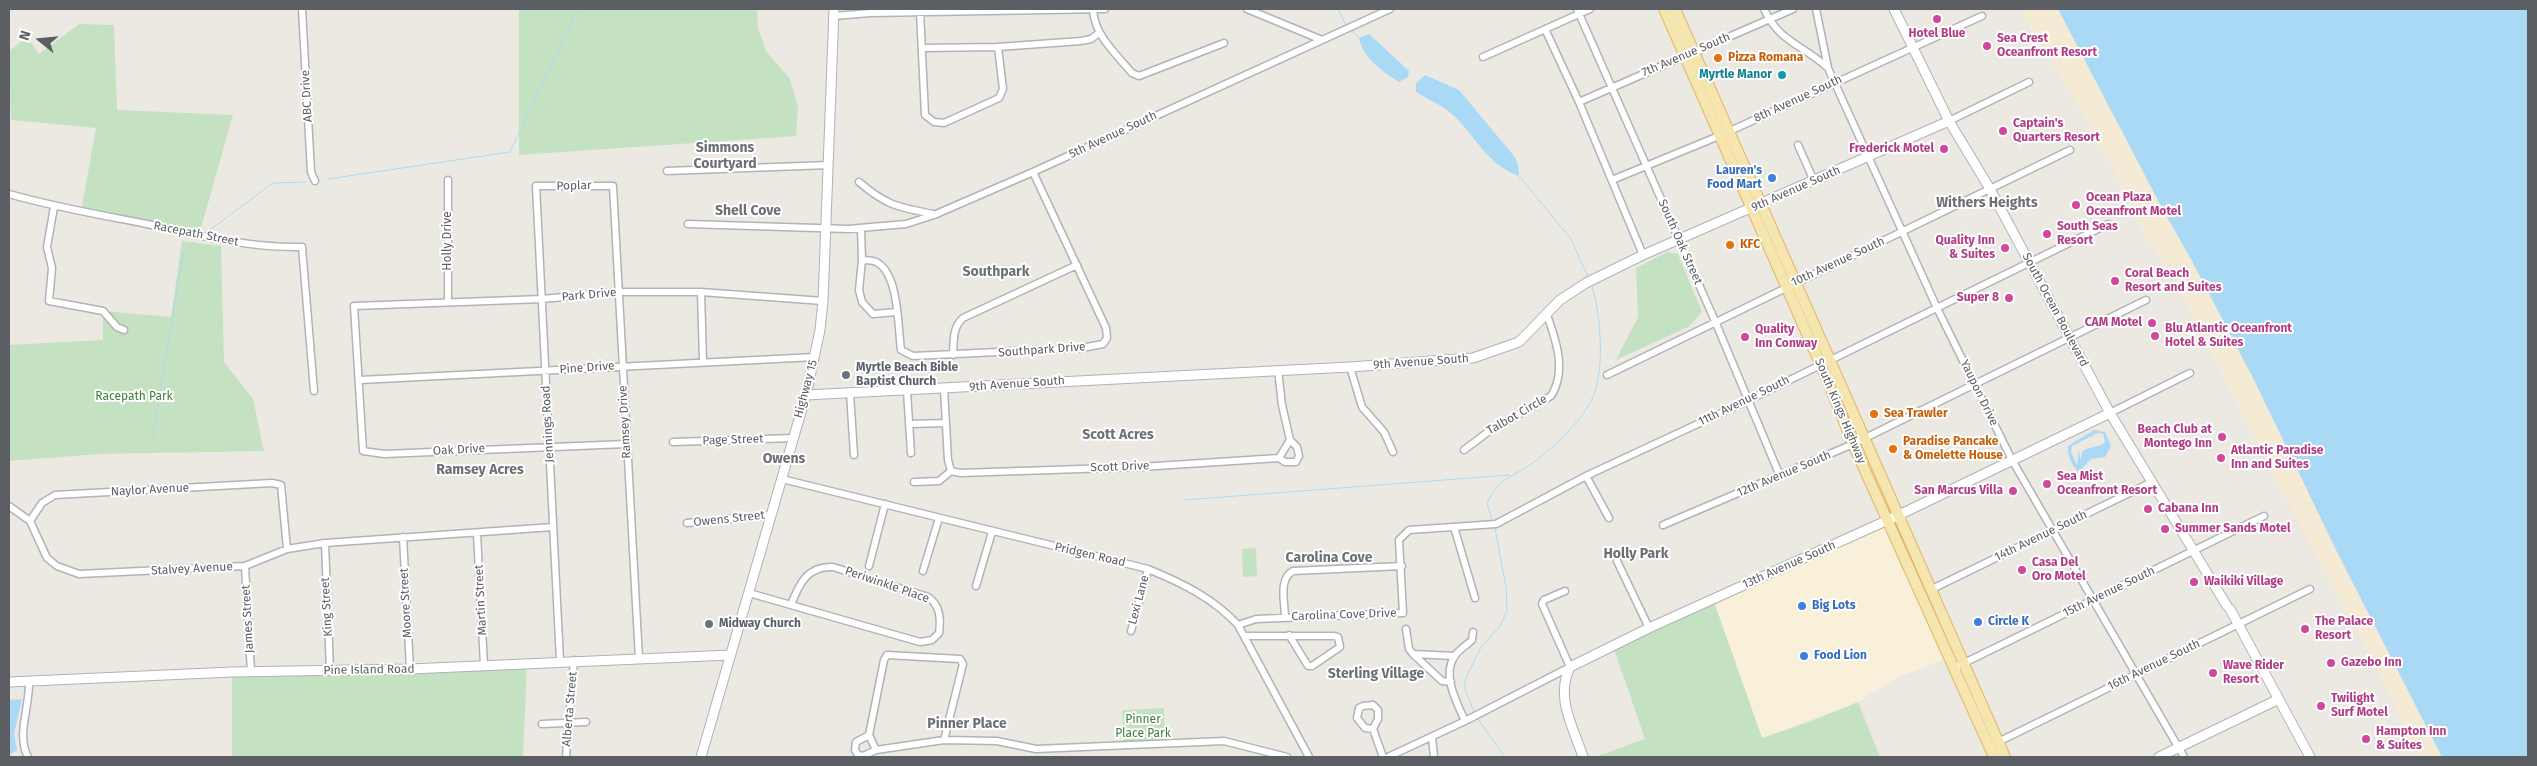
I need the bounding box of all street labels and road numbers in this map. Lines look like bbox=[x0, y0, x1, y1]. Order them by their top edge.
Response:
street label: 7th Avenue South bbox=[1640, 30, 1732, 80]
street label: ABC Drive bbox=[298, 70, 316, 122]
street label: 8th Avenue South bbox=[1751, 72, 1845, 126]
street label: 5th Avenue South bbox=[1067, 108, 1159, 162]
street label: 9th Avenue South bbox=[1749, 163, 1843, 215]
street label: Poplar bbox=[556, 178, 592, 194]
street label: South Oak Street bbox=[1655, 197, 1705, 287]
street label: Holly Drive bbox=[441, 211, 455, 271]
street label: Racepath Street bbox=[152, 219, 240, 249]
street label: 10th Avenue South bbox=[1789, 234, 1887, 290]
street label: South Ocean Boulevard bbox=[2019, 251, 2091, 369]
street label: Park Drive bbox=[561, 285, 617, 305]
street label: Southpark Drive bbox=[998, 340, 1086, 360]
street label: 9th Avenue South bbox=[1373, 351, 1469, 373]
street label: South Kings Highway bbox=[1811, 356, 1869, 466]
street label: Highway 15 bbox=[791, 358, 821, 420]
street label: Yaupon Drive bbox=[1957, 358, 2001, 428]
street label: Pine Drive bbox=[559, 359, 615, 377]
street label: 9th Avenue South bbox=[969, 373, 1065, 395]
street label: 11th Avenue South bbox=[1696, 373, 1792, 429]
street label: Jennings Road bbox=[539, 385, 557, 463]
street label: Ramsey Drive bbox=[616, 385, 634, 459]
street label: Talbot Circle bbox=[1484, 392, 1550, 438]
street label: Page Street bbox=[702, 432, 764, 448]
street label: Oak Drive bbox=[433, 441, 485, 459]
street label: 12th Avenue South bbox=[1735, 448, 1833, 500]
street label: Scott Drive bbox=[1090, 459, 1150, 475]
street label: Naylor Avenue bbox=[110, 481, 190, 499]
street label: 14th Avenue South bbox=[1992, 507, 2090, 565]
street label: Owens Street bbox=[693, 508, 765, 530]
street label: 13th Avenue South bbox=[1740, 538, 1838, 592]
street label: Pridgen Road bbox=[1053, 540, 1127, 570]
street label: Stalvey Avenue bbox=[151, 560, 233, 578]
street label: 15th Avenue South bbox=[2061, 563, 2157, 621]
street label: Martin Street bbox=[472, 564, 490, 636]
street label: Periwinkle Place bbox=[843, 564, 931, 606]
street label: Moore Street bbox=[397, 568, 415, 638]
street label: Lexi Lane bbox=[1126, 574, 1152, 626]
street label: King Street bbox=[318, 577, 336, 637]
street label: James Street bbox=[239, 584, 257, 654]
street label: Carolina Cove Drive bbox=[1291, 606, 1397, 624]
street label: 16th Avenue South bbox=[2105, 636, 2203, 694]
street label: Pine Island Road bbox=[323, 662, 415, 678]
street label: Alberta Street bbox=[560, 671, 580, 747]

